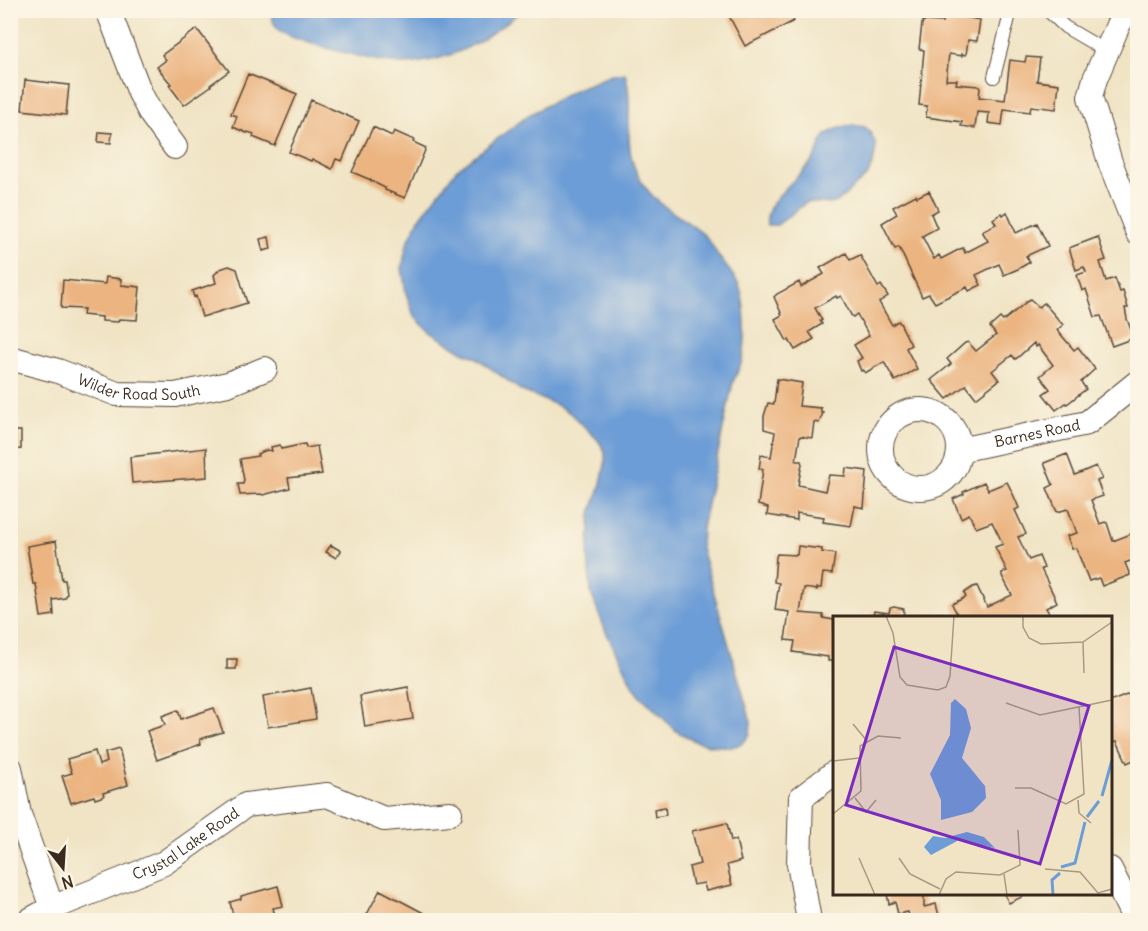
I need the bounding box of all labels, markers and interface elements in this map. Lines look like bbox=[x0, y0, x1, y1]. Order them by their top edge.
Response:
street label: Wilder Road South bbox=[75, 370, 202, 404]
street label: Barnes Road bbox=[993, 415, 1082, 451]
inset map bbox=[833, 616, 1112, 895]
street label: Crystal Lake Road bbox=[129, 803, 243, 884]
north arrow bbox=[33, 838, 93, 898]
text: N bbox=[59, 871, 76, 894]

